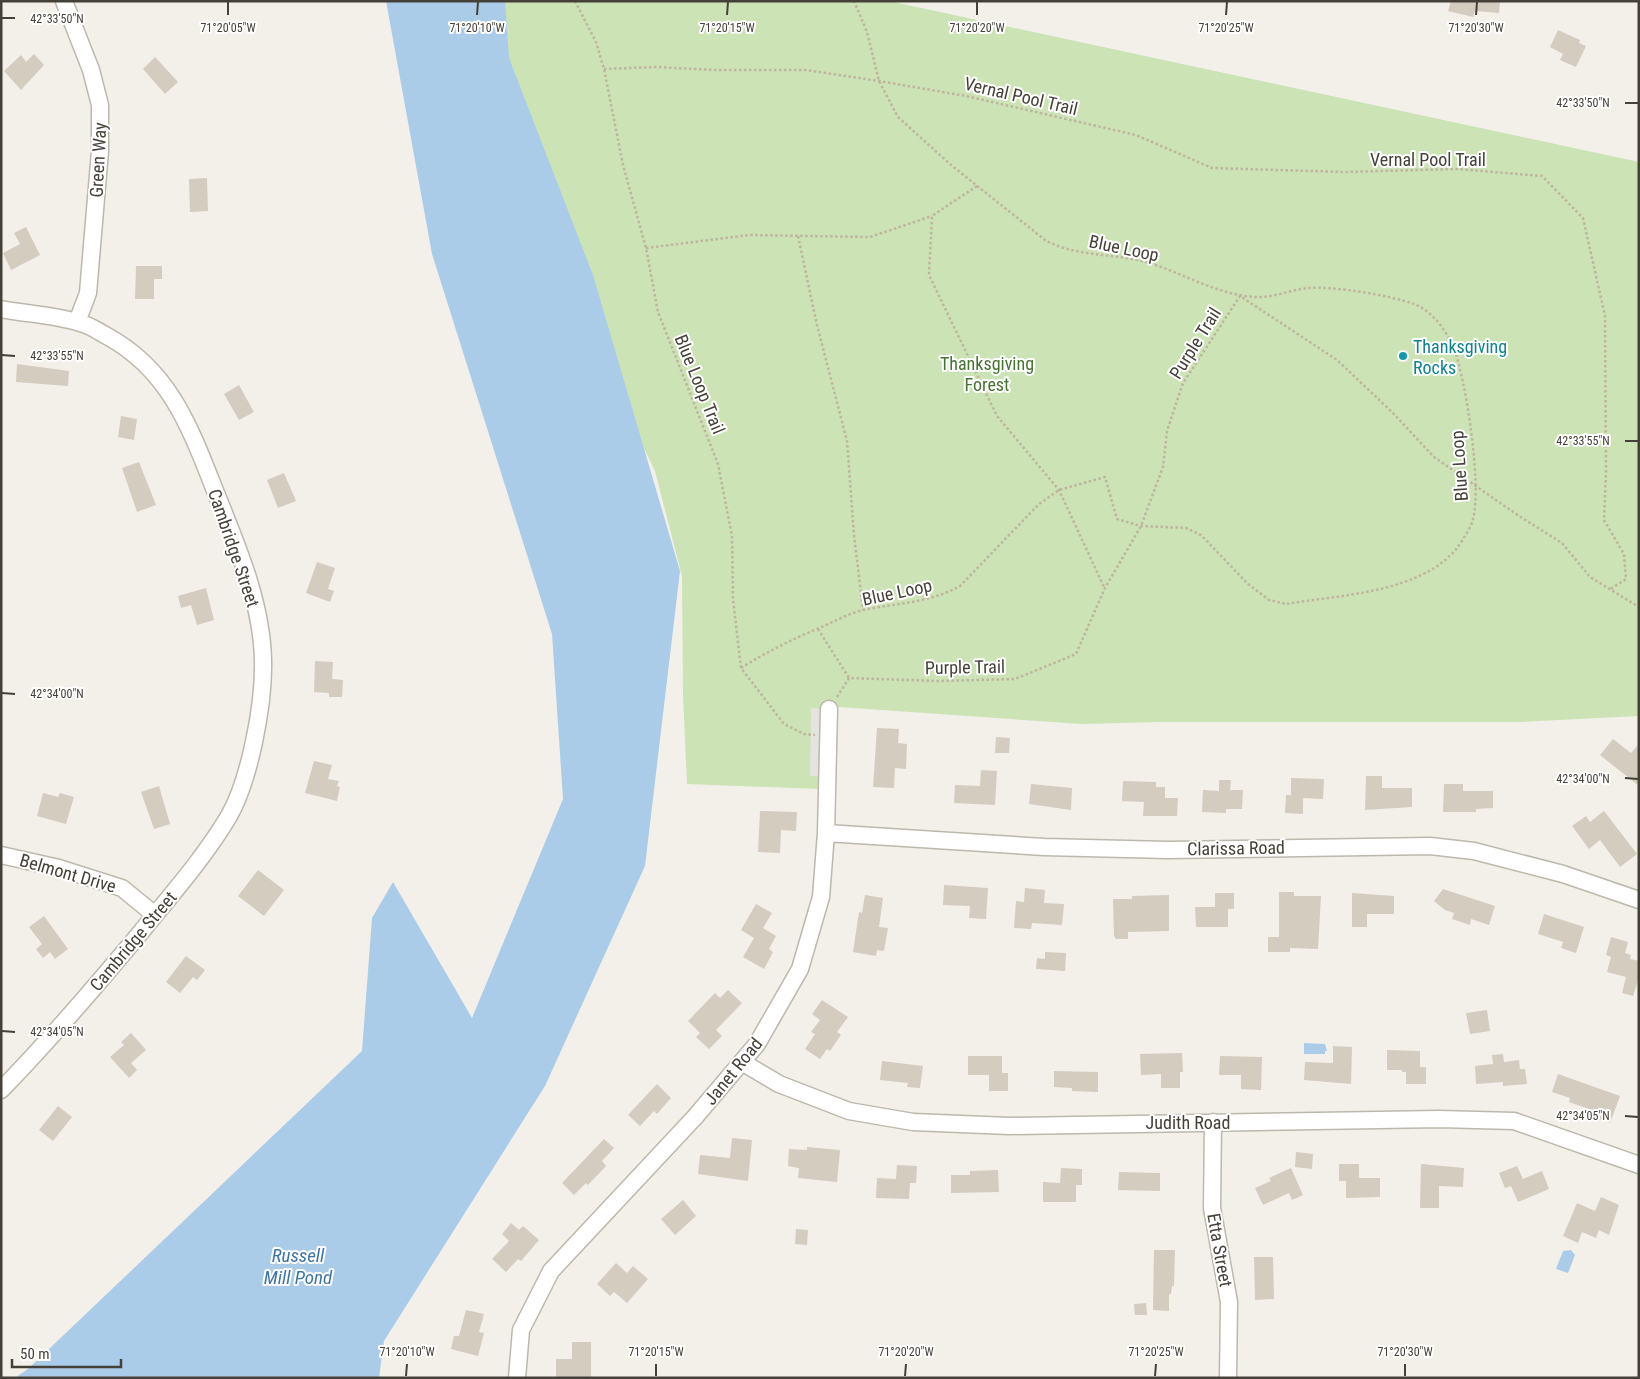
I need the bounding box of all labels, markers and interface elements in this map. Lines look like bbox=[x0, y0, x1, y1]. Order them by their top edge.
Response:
text: 42°33'50"N bbox=[30, 12, 84, 26]
text: 71°20'05"W bbox=[200, 21, 256, 35]
text: 71°20'10"W bbox=[449, 21, 505, 35]
text: 71°20'15"W bbox=[699, 21, 755, 35]
text: 71°20'20"W bbox=[949, 21, 1005, 35]
text: 71°20'25"W bbox=[1198, 21, 1254, 35]
text: 71°20'30"W bbox=[1448, 21, 1504, 35]
street label: Vernal Pool Trail bbox=[962, 73, 1080, 119]
text: 42°33'50"N bbox=[1556, 96, 1610, 110]
street label: Green Way bbox=[86, 121, 110, 198]
street label: Vernal Pool Trail bbox=[1370, 149, 1486, 170]
street label: Blue Loop bbox=[1087, 230, 1161, 266]
street label: Purple Trail bbox=[1165, 303, 1225, 383]
street label: Blue Loop Trail bbox=[671, 331, 729, 437]
place label: Thanksgiving Rocks bbox=[1413, 336, 1507, 378]
text: 42°33'55"N bbox=[30, 349, 84, 363]
marker: Thanksgiving Rocks bbox=[1397, 350, 1409, 362]
park label: Thanksgiving Forest bbox=[940, 353, 1034, 395]
street label: Blue Loop bbox=[1446, 430, 1472, 502]
text: 42°33'55"N bbox=[1556, 434, 1610, 448]
street label: Cambridge Street bbox=[204, 486, 264, 610]
street label: Blue Loop bbox=[860, 574, 934, 610]
street label: Purple Trail bbox=[925, 656, 1005, 678]
text: 42°34'00"N bbox=[30, 687, 84, 701]
text: 42°34'00"N bbox=[1556, 772, 1610, 786]
street label: Clarissa Road bbox=[1187, 837, 1285, 859]
street label: Belmont Drive bbox=[17, 849, 119, 897]
street label: Cambridge Street bbox=[85, 887, 181, 995]
text: 42°34'05"N bbox=[30, 1025, 84, 1039]
street label: Janet Road bbox=[700, 1033, 766, 1109]
text: 42°34'05"N bbox=[1556, 1109, 1610, 1123]
street label: Judith Road bbox=[1146, 1112, 1230, 1133]
street label: Etta Street bbox=[1203, 1211, 1237, 1289]
water label: Russell Mill Pond bbox=[264, 1244, 333, 1289]
scale bar bbox=[12, 1336, 121, 1368]
text: 50 m bbox=[20, 1345, 50, 1363]
text: 71°20'10"W bbox=[379, 1345, 435, 1359]
text: 71°20'15"W bbox=[628, 1345, 684, 1359]
text: 71°20'20"W bbox=[878, 1345, 934, 1359]
text: 71°20'25"W bbox=[1128, 1345, 1184, 1359]
text: 71°20'30"W bbox=[1377, 1345, 1433, 1359]

